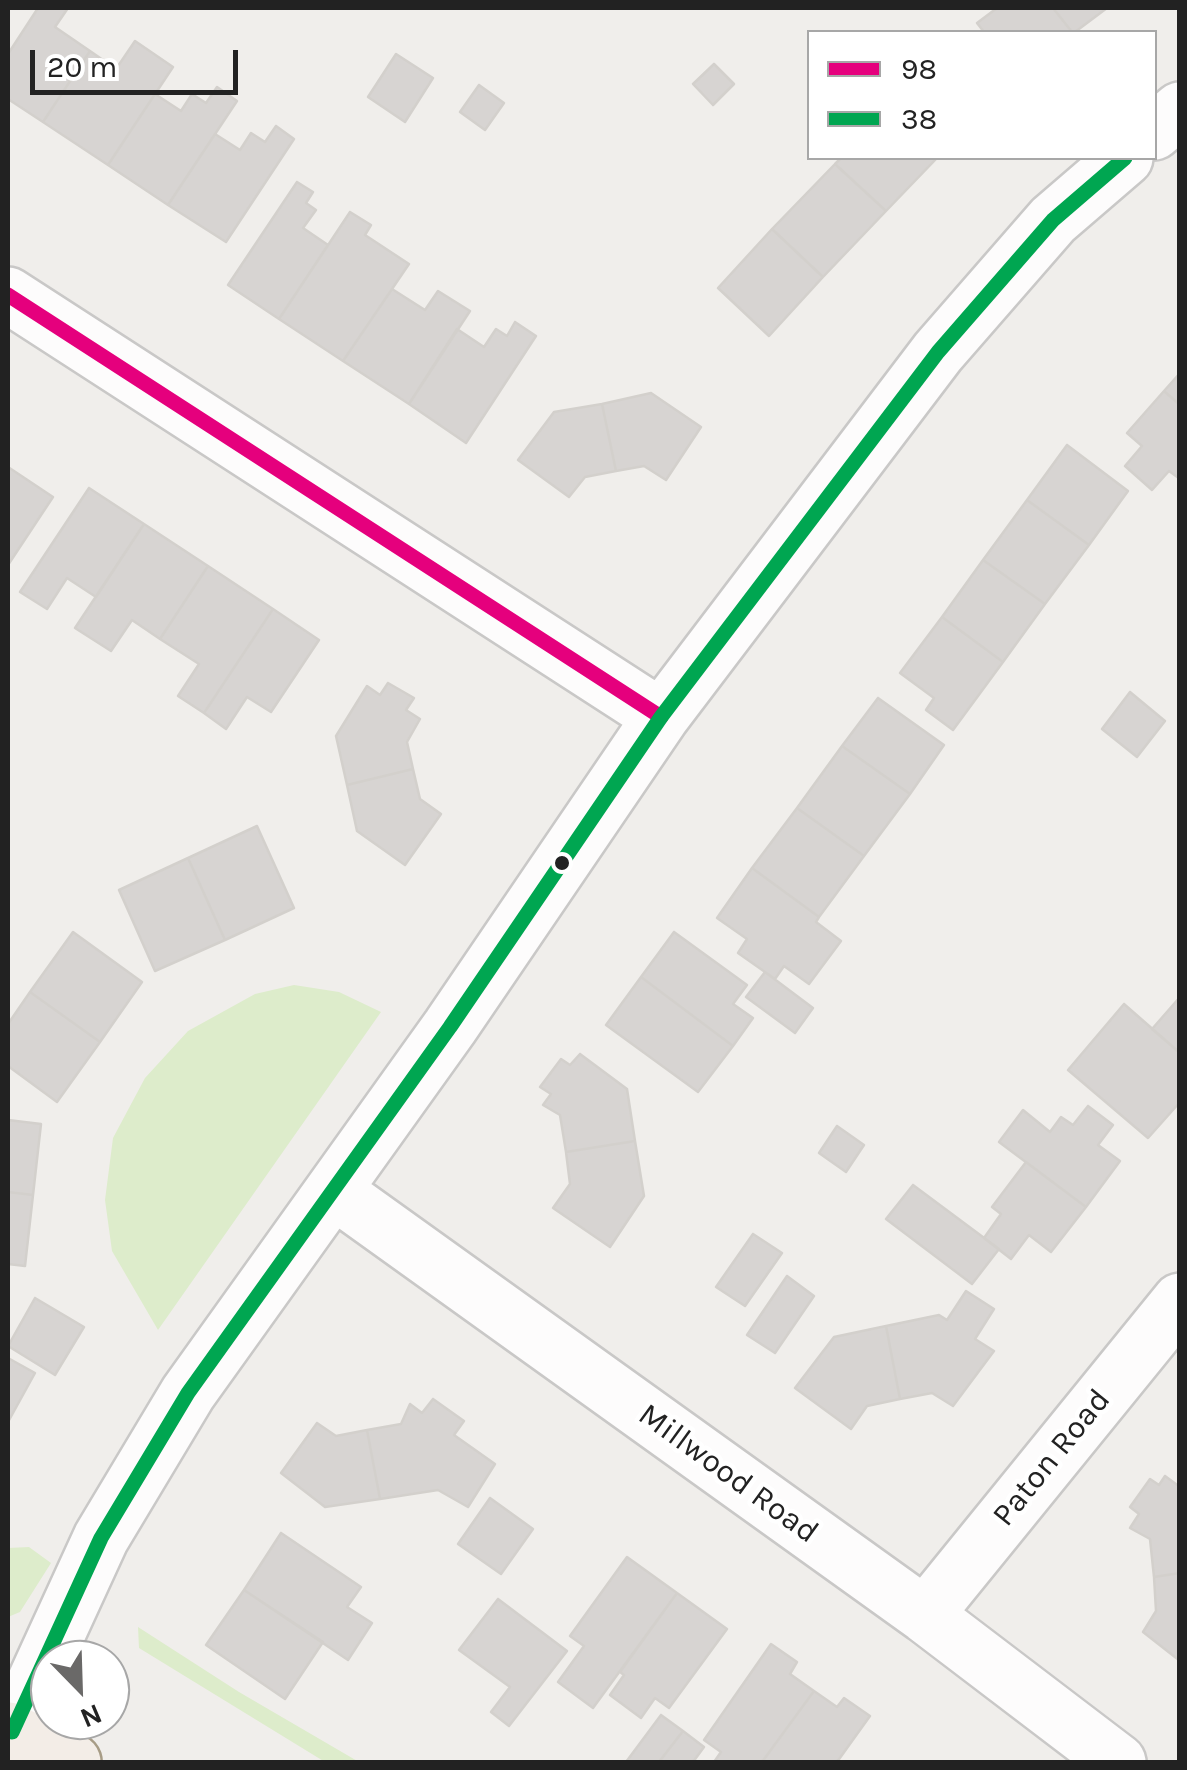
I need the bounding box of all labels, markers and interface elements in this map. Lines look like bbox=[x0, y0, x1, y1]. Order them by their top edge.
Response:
scale bar bbox=[35, 30, 242, 92]
legend bbox=[807, 30, 1157, 160]
text: 20 m bbox=[47, 49, 117, 85]
text: 98 bbox=[901, 51, 937, 87]
text: 38 bbox=[901, 101, 937, 137]
unlabelled marker bbox=[552, 853, 572, 873]
street label: Paton Road bbox=[985, 1382, 1119, 1534]
street label: Millwood Road bbox=[631, 1396, 825, 1552]
north arrow bbox=[30, 1640, 130, 1740]
text: N bbox=[75, 1697, 107, 1735]

